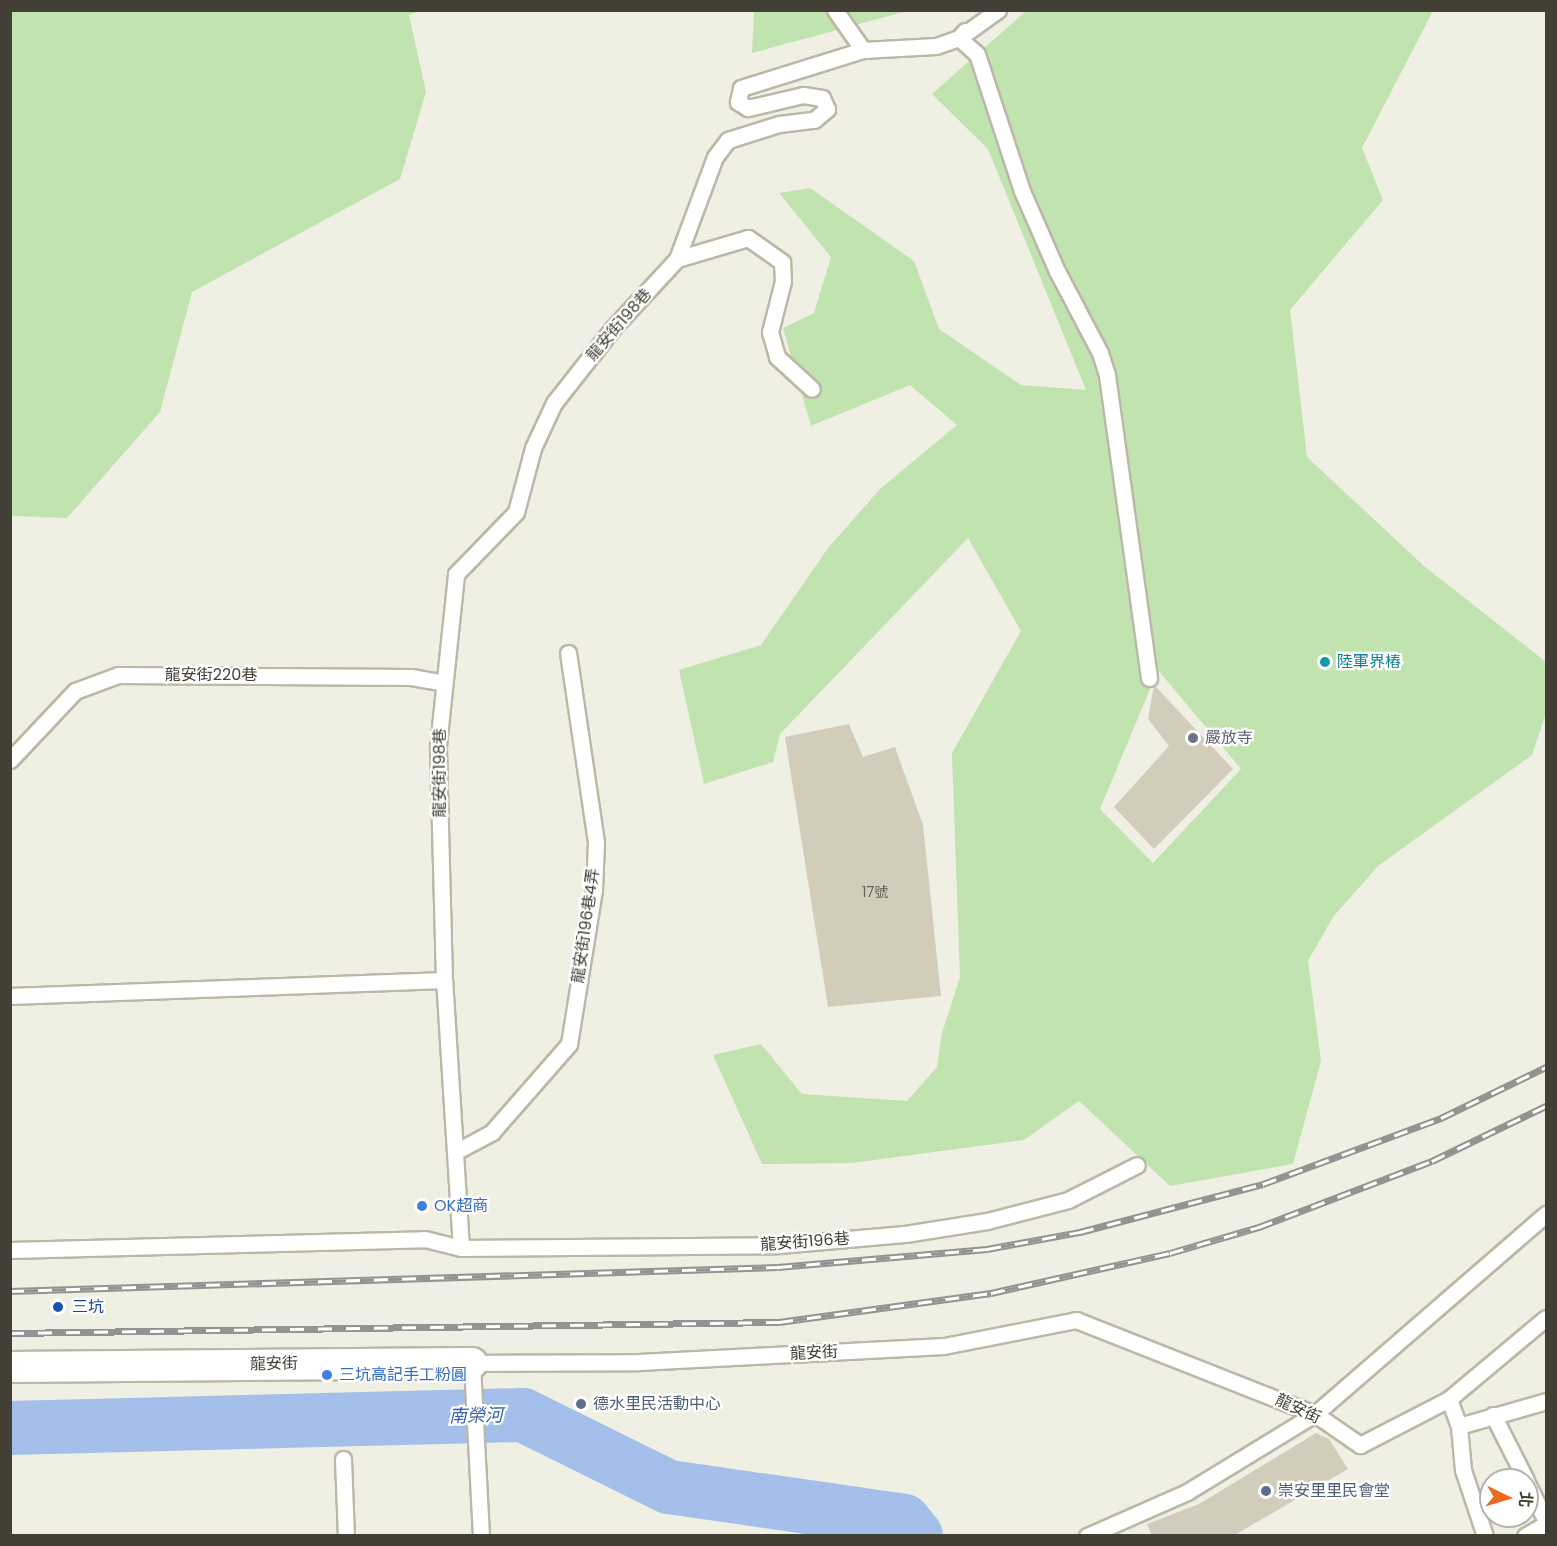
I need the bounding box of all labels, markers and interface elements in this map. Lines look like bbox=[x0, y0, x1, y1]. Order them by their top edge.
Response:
street label: 龍安街198巷 bbox=[582, 285, 656, 365]
place label: 陸軍界樁 bbox=[1337, 652, 1401, 672]
marker: 陸軍界樁 bbox=[1318, 655, 1332, 669]
street label: 龍安街220巷 bbox=[165, 665, 257, 685]
street label: 龍安街198巷 bbox=[430, 728, 450, 818]
place label: 嚴放寺 bbox=[1205, 728, 1253, 748]
marker: 嚴放寺 bbox=[1186, 731, 1200, 745]
street label: 龍安街196巷4弄 bbox=[568, 868, 604, 984]
house number: 17號 bbox=[862, 884, 888, 900]
place label: OK超商 bbox=[434, 1196, 488, 1216]
marker: OK超商 bbox=[415, 1199, 429, 1213]
street label: 龍安街196巷 bbox=[760, 1229, 850, 1255]
place label: 三坑 bbox=[72, 1297, 104, 1317]
marker: 三坑 bbox=[49, 1298, 67, 1316]
street label: 龍安街 bbox=[790, 1342, 838, 1364]
street label: 龍安街 bbox=[250, 1354, 298, 1374]
place label: 三坑高記手工粉圓 bbox=[339, 1365, 467, 1385]
marker: 三坑高記手工粉圓 bbox=[320, 1368, 334, 1382]
street label: 龍安街 bbox=[1272, 1390, 1324, 1428]
place label: 德水里民活動中心 bbox=[593, 1394, 721, 1414]
marker: 德水里民活動中心 bbox=[574, 1397, 588, 1411]
water label: 南榮河 bbox=[449, 1405, 503, 1427]
north arrow bbox=[1479, 1468, 1539, 1528]
place label: 崇安里里民會堂 bbox=[1278, 1481, 1390, 1501]
marker: 崇安里里民會堂 bbox=[1259, 1484, 1273, 1498]
text: 北 bbox=[1513, 1490, 1538, 1508]

